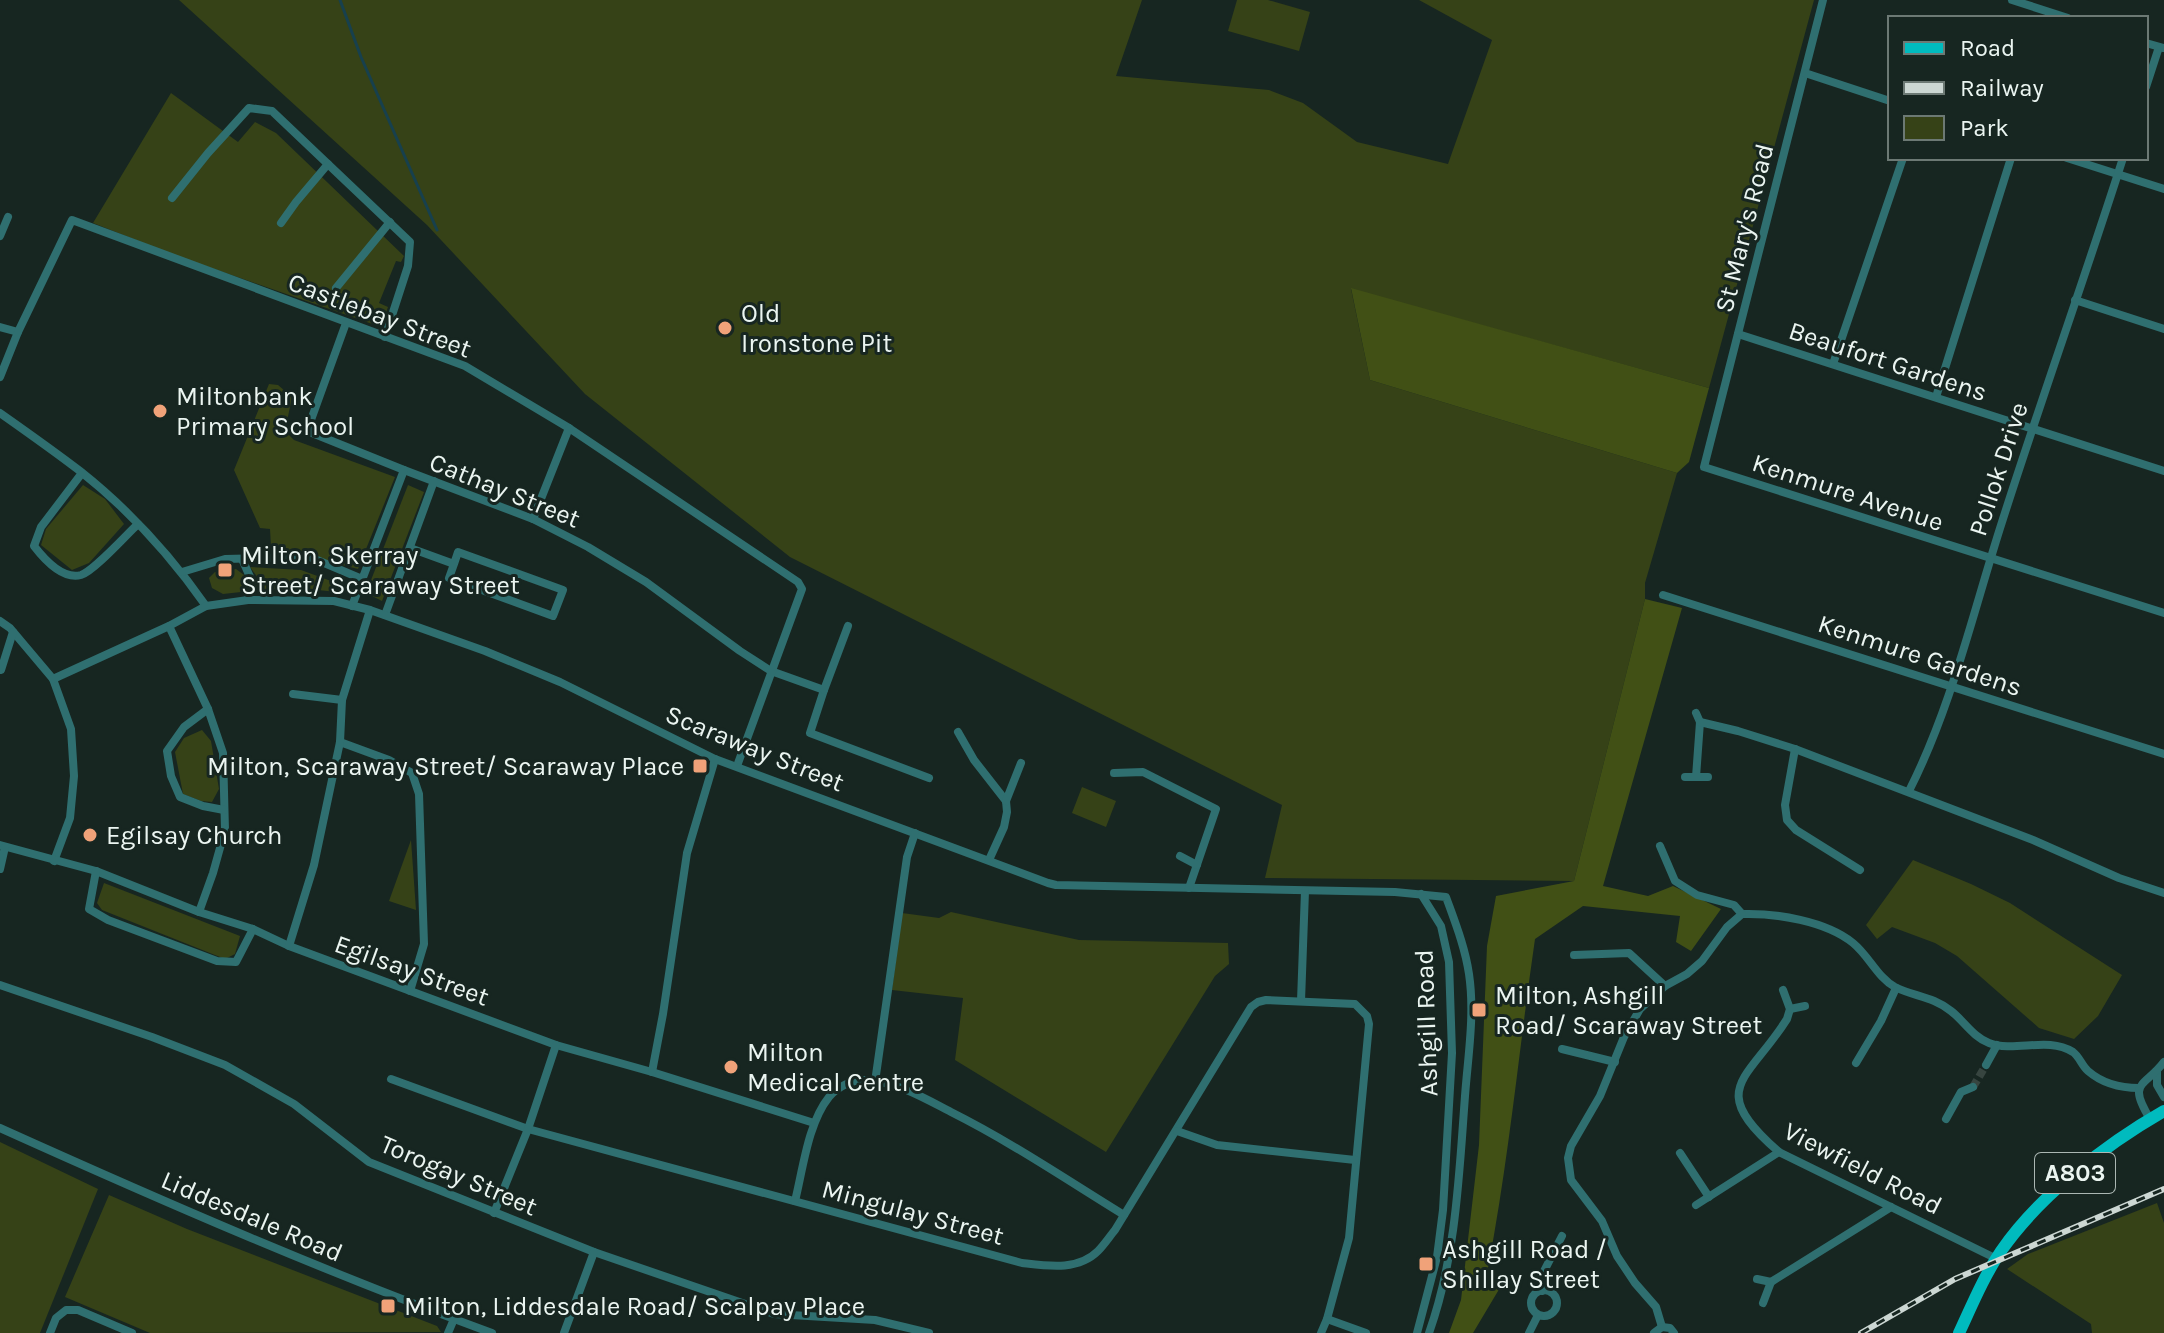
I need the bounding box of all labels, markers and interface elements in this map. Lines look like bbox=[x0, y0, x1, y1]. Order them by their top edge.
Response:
legend bbox=[1888, 16, 2148, 160]
text: Road bbox=[1960, 34, 2015, 62]
text: Railway bbox=[1960, 74, 2044, 102]
text: Park bbox=[1960, 114, 2009, 142]
street label: St Mary's Road bbox=[1709, 141, 1780, 316]
street label: Castlebay Street bbox=[284, 266, 476, 365]
place label: Old Ironstone Pit bbox=[741, 298, 893, 359]
street label: Beaufort Gardens bbox=[1785, 315, 1991, 408]
marker: Old Ironstone Pit bbox=[716, 319, 734, 337]
place label: Miltonbank Primary School bbox=[176, 381, 354, 442]
street label: Pollok Drive bbox=[1962, 398, 2035, 540]
marker: Miltonbank Primary School bbox=[151, 402, 169, 420]
street label: Cathay Street bbox=[425, 446, 585, 535]
street label: Kenmure Avenue bbox=[1748, 447, 1947, 538]
place label: Milton, Skerray Street/ Scaraway Street bbox=[241, 540, 520, 601]
marker: Milton, Skerray Street/ Scaraway Street bbox=[216, 561, 234, 579]
street label: Kenmure Gardens bbox=[1814, 608, 2026, 703]
street label: Scaraway Street bbox=[661, 699, 849, 798]
place label: Milton, Scaraway Street/ Scaraway Place bbox=[207, 751, 684, 782]
marker: Milton, Scaraway Street/ Scaraway Place bbox=[691, 757, 709, 775]
place label: Egilsay Church bbox=[106, 820, 282, 851]
marker: Egilsay Church bbox=[81, 826, 99, 844]
street label: Egilsay Street bbox=[330, 928, 493, 1013]
street label: Ashgill Road bbox=[1408, 949, 1445, 1097]
place label: Milton, Ashgill Road/ Scaraway Street bbox=[1495, 980, 1762, 1041]
marker: Milton, Ashgill Road/ Scaraway Street bbox=[1470, 1001, 1488, 1019]
place label: Milton Medical Centre bbox=[747, 1037, 924, 1098]
marker: Milton Medical Centre bbox=[722, 1058, 740, 1076]
street label: Viewfield Road bbox=[1779, 1115, 1947, 1222]
street label: Torogay Street bbox=[376, 1128, 542, 1223]
road number: A803 bbox=[2035, 1153, 2115, 1193]
street label: Liddesdale Road bbox=[156, 1164, 347, 1269]
street label: Mingulay Street bbox=[818, 1173, 1007, 1252]
place label: Ashgill Road / Shillay Street bbox=[1442, 1234, 1607, 1295]
marker: Ashgill Road / Shillay Street bbox=[1417, 1255, 1435, 1273]
place label: Milton, Liddesdale Road/ Scalpay Place bbox=[404, 1291, 865, 1322]
marker: Milton, Liddesdale Road/ Scalpay Place bbox=[379, 1297, 397, 1315]

